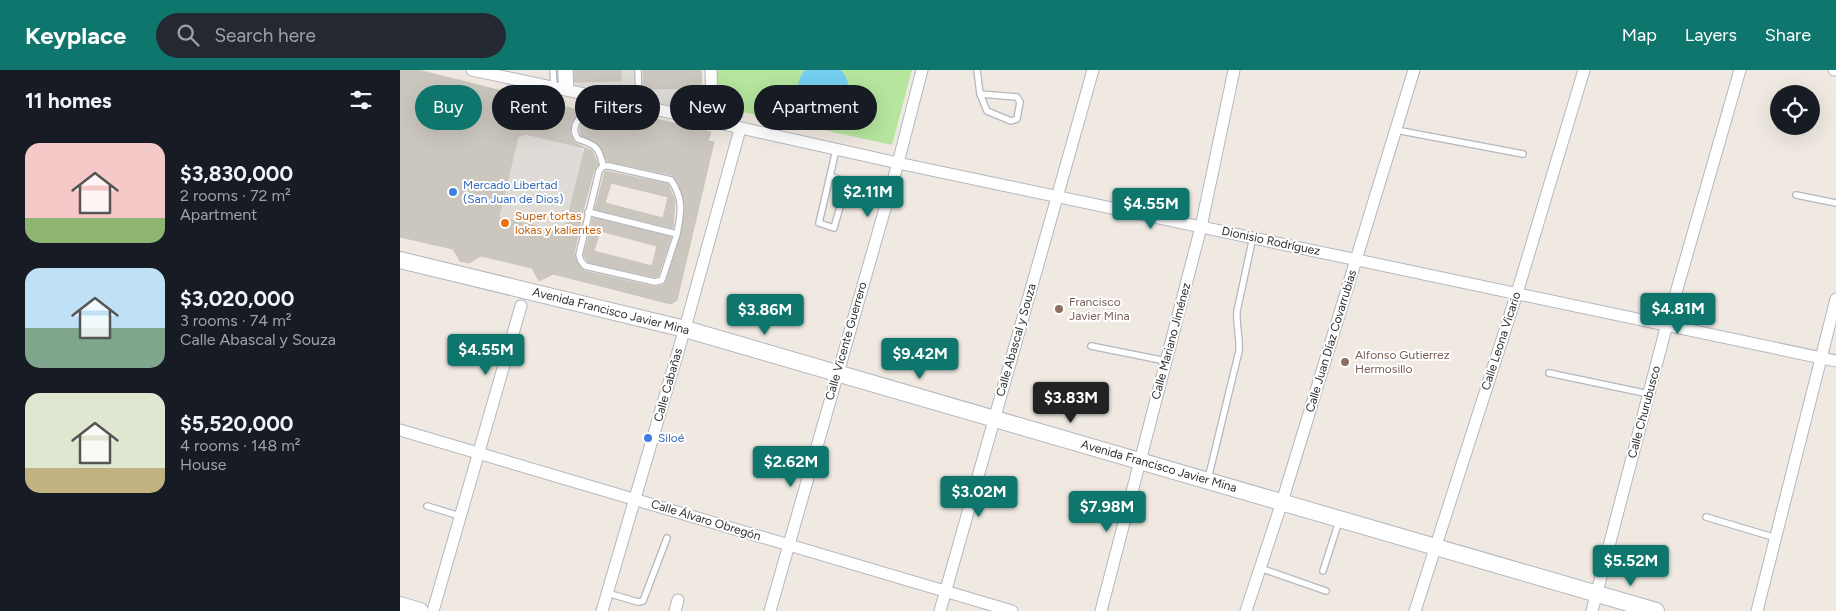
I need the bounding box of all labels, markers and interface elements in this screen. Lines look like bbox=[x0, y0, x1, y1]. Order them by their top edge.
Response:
search box bbox=[156, 13, 506, 58]
text: Keyplace bbox=[25, 21, 126, 50]
icon: search bbox=[174, 21, 202, 49]
text: Search here bbox=[214, 24, 316, 47]
text: Map bbox=[1622, 24, 1657, 46]
text: Layers bbox=[1685, 24, 1737, 46]
text: Share bbox=[1765, 24, 1811, 46]
chip: Buy bbox=[415, 85, 482, 130]
chip: Rent bbox=[492, 85, 565, 130]
chip: Filters bbox=[575, 85, 660, 130]
chip: New bbox=[670, 85, 744, 130]
chip: Apartment bbox=[754, 85, 877, 130]
map controls bbox=[1770, 85, 1820, 135]
button: locate bbox=[1770, 85, 1820, 135]
icon: filters bbox=[347, 86, 375, 114]
text: 11 homes bbox=[25, 88, 112, 113]
text: $3,830,000 bbox=[180, 161, 293, 186]
icon: home bbox=[65, 163, 125, 223]
pin: $2.11M bbox=[827, 176, 909, 218]
place label: Mercado Libertad (San Juan de Dios) bbox=[463, 178, 563, 206]
text: $2.11M bbox=[843, 182, 893, 201]
text: 2 rooms · 72 m² bbox=[180, 186, 291, 205]
marker: Mercado Libertad (San Juan de Dios) bbox=[447, 186, 459, 198]
pin: $4.55M bbox=[1110, 188, 1192, 230]
text: $4.55M bbox=[1123, 194, 1179, 213]
text: Apartment bbox=[180, 205, 257, 224]
place label: Super tortas lokas y kalientes bbox=[515, 209, 602, 237]
marker: Super tortas lokas y kalientes bbox=[499, 217, 511, 229]
street label: Dionisio Rodríguez bbox=[1220, 224, 1322, 258]
street label: Calle Juan Díaz Covarrubias bbox=[1303, 268, 1359, 414]
street label: Calle Vicente Guerrero bbox=[822, 280, 870, 402]
street label: Calle Mariano Jiménez bbox=[1149, 281, 1193, 401]
street label: Calle Abascal y Souza bbox=[993, 282, 1039, 398]
street label: Avenida Francisco Javier Mina bbox=[531, 285, 691, 337]
text: $3,020,000 bbox=[180, 286, 294, 311]
icon: home bbox=[65, 288, 125, 348]
street label: Calle Leona Vicario bbox=[1478, 290, 1524, 392]
pin: $4.81M bbox=[1637, 292, 1719, 335]
pin: $3.86M bbox=[724, 294, 806, 336]
place label: Francisco Javier Mina bbox=[1069, 295, 1130, 323]
text: $4.81M bbox=[1651, 299, 1705, 318]
text: $3.86M bbox=[738, 300, 792, 319]
marker: Francisco Javier Mina bbox=[1053, 303, 1065, 315]
text: 3 rooms · 74 m² bbox=[180, 311, 292, 330]
text: Calle Abascal y Souza bbox=[180, 330, 336, 349]
pin: $4.55M bbox=[445, 334, 527, 376]
pin: $9.42M bbox=[879, 338, 961, 380]
text: $4.55M bbox=[458, 340, 514, 359]
text: $9.42M bbox=[892, 344, 948, 363]
street label: Calle Cabañas bbox=[651, 346, 685, 423]
place label: Alfonso Gutierrez Hermosillo bbox=[1355, 348, 1450, 376]
marker: Alfonso Gutierrez Hermosillo bbox=[1339, 356, 1351, 368]
street label: Calle Churubusco bbox=[1625, 364, 1663, 460]
pin: $3.83M bbox=[1030, 382, 1112, 424]
text: $3.83M bbox=[1044, 388, 1098, 407]
text: $5,520,000 bbox=[180, 411, 293, 436]
icon: home bbox=[65, 413, 125, 473]
place label: Siloé bbox=[658, 431, 685, 445]
marker: Siloé bbox=[642, 432, 654, 444]
text: 4 rooms · 148 m² bbox=[180, 436, 301, 455]
street label: Avenida Francisco Javier Mina bbox=[1080, 437, 1238, 495]
pin: $2.62M bbox=[750, 446, 832, 488]
text: $2.62M bbox=[764, 452, 818, 471]
text: House bbox=[180, 455, 226, 474]
pin: $3.02M bbox=[938, 476, 1020, 518]
text: $3.02M bbox=[951, 482, 1007, 501]
pin: $7.98M bbox=[1066, 490, 1148, 533]
street label: Calle Álvaro Obregón bbox=[649, 497, 763, 543]
text: $7.98M bbox=[1080, 497, 1134, 516]
pin: $5.52M bbox=[1590, 544, 1672, 587]
text: $5.52M bbox=[1604, 551, 1658, 570]

